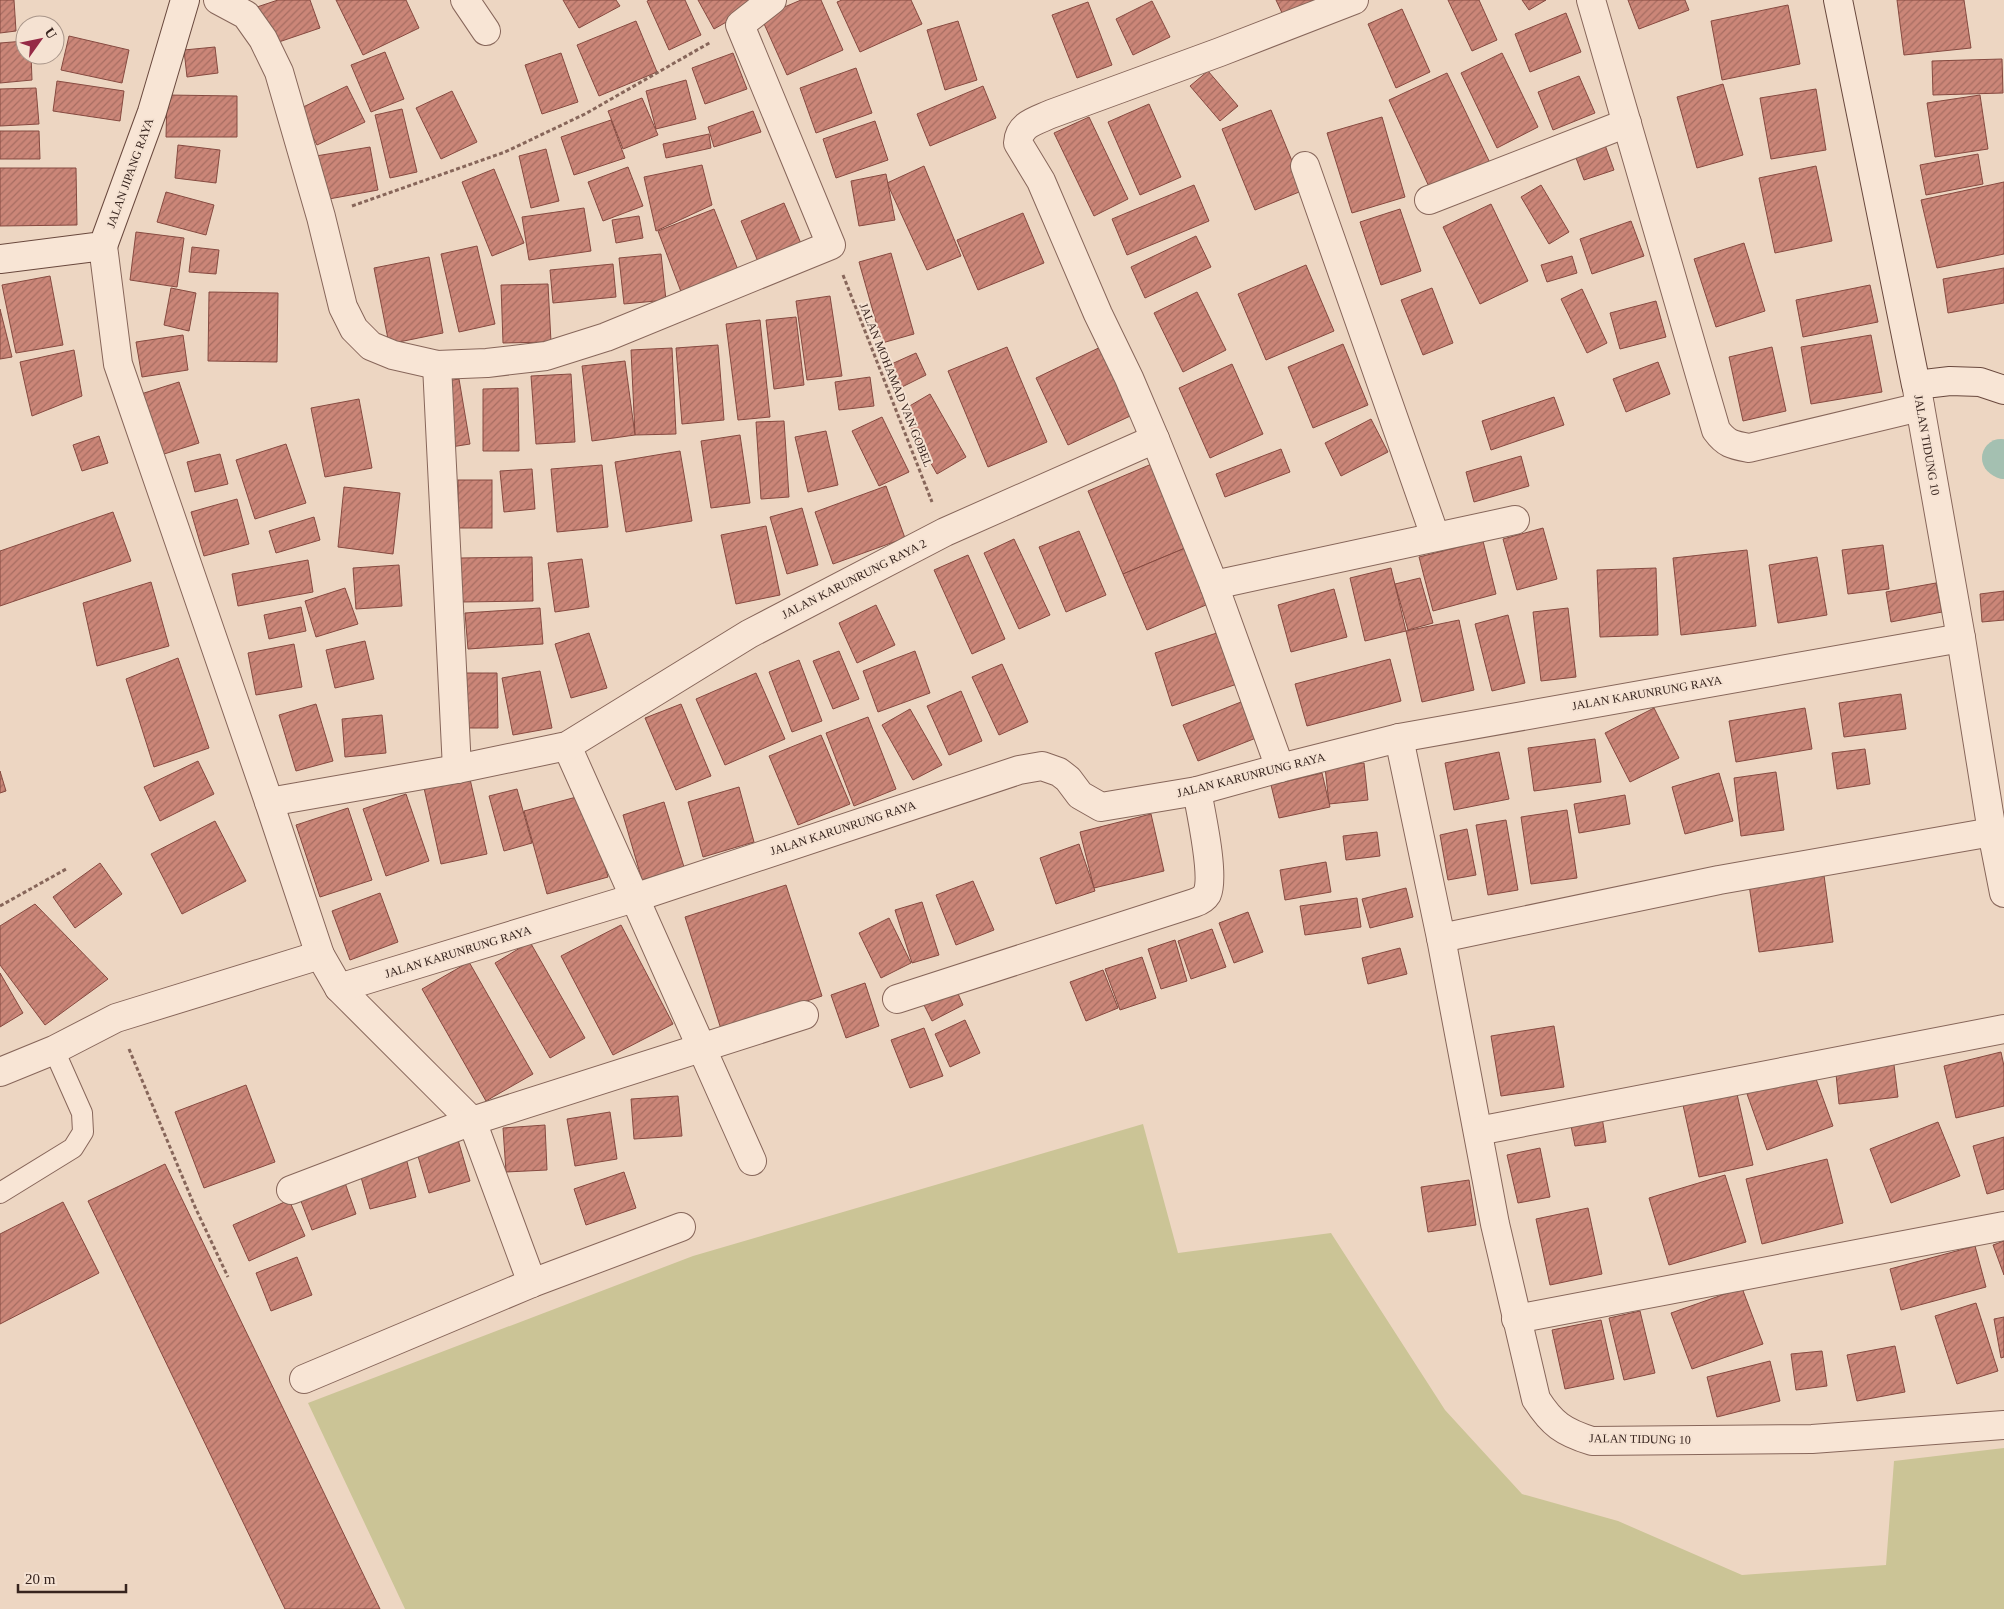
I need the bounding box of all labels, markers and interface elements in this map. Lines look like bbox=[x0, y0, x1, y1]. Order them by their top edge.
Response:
north arrow bbox=[15, 15, 65, 65]
text: U bbox=[41, 25, 60, 42]
street label: JALAN JIPANG RAYA bbox=[104, 116, 156, 230]
street label: JALAN MOHAMAD VAN GOBEL bbox=[857, 301, 935, 469]
street label: JALAN TIDUNG 10 bbox=[1911, 394, 1943, 496]
street label: JALAN KARUNRUNG RAYA 2 bbox=[779, 536, 929, 622]
street label: JALAN KARUNRUNG RAYA bbox=[1571, 673, 1724, 713]
street label: JALAN KARUNRUNG RAYA bbox=[1175, 750, 1327, 800]
street label: JALAN KARUNRUNG RAYA bbox=[768, 798, 918, 858]
street label: JALAN KARUNRUNG RAYA bbox=[383, 923, 533, 981]
street label: JALAN TIDUNG 10 bbox=[1589, 1431, 1691, 1447]
scale bar bbox=[18, 1562, 125, 1594]
text: 20 m bbox=[25, 1571, 56, 1587]

